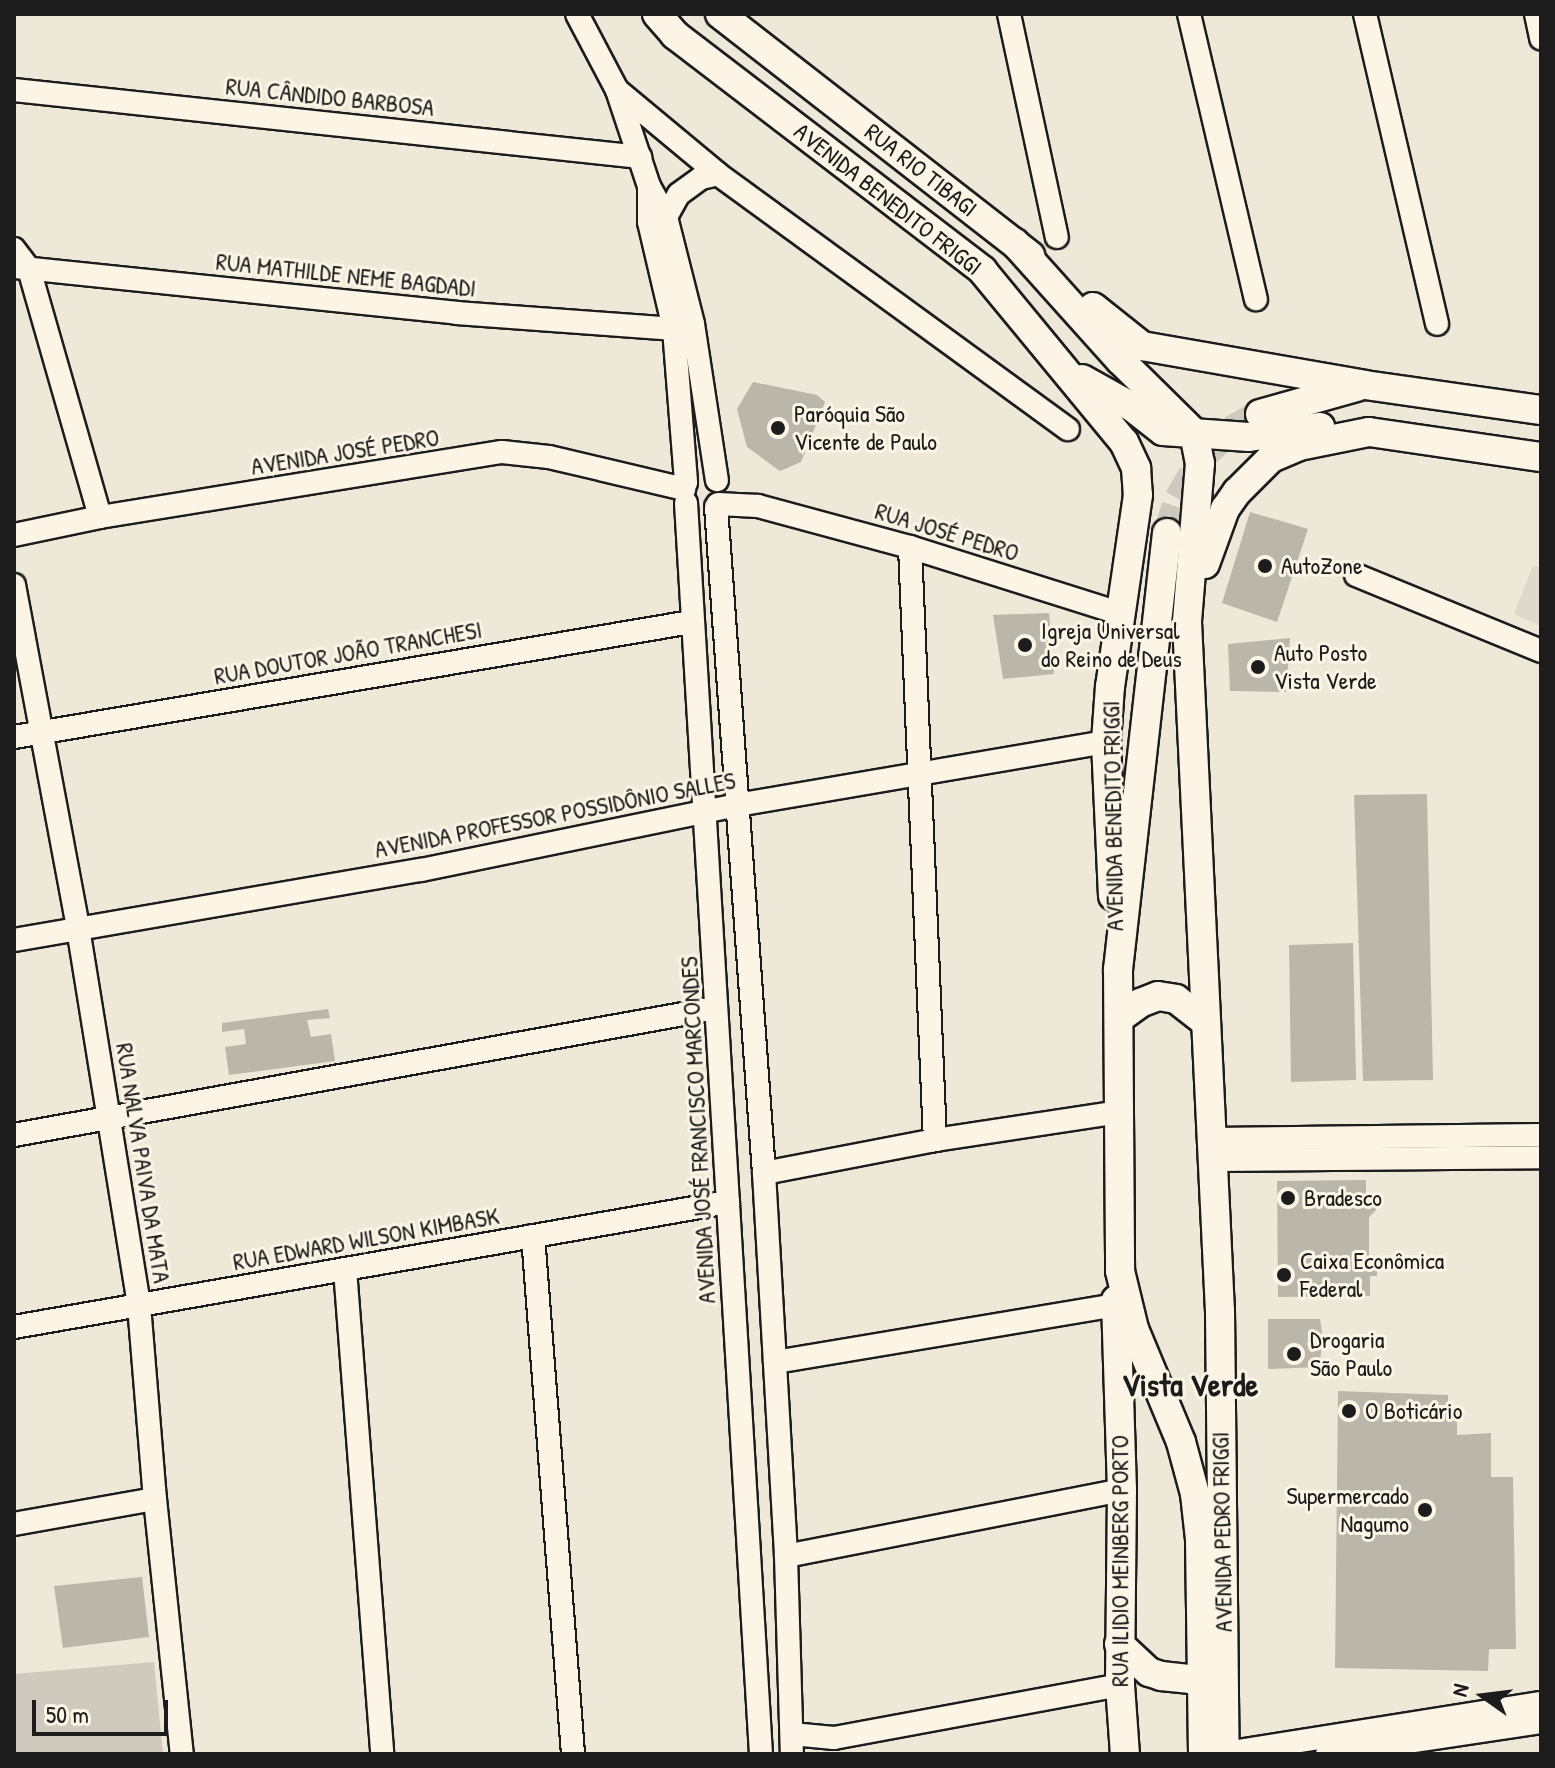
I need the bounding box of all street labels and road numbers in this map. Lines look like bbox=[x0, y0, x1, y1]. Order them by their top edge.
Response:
street label: RUA CÂNDIDO BARBOSA bbox=[224, 72, 436, 122]
street label: AVENIDA BENEDITO FRIGGI bbox=[788, 117, 988, 281]
street label: RUA RIO TIBAGI bbox=[859, 117, 983, 223]
street label: RUA MATHILDE NEME BAGDADI bbox=[215, 247, 477, 303]
street label: AVENIDA JOSÉ PEDRO bbox=[249, 423, 441, 481]
street label: RUA JOSÉ PEDRO bbox=[872, 497, 1022, 567]
street label: RUA DOUTOR JOÃO TRANCHESI bbox=[212, 615, 484, 691]
street label: AVENIDA BENEDITO FRIGGI bbox=[1097, 701, 1129, 931]
street label: AVENIDA PROFESSOR POSSIDÔNIO SALLES bbox=[372, 766, 738, 864]
street label: AVENIDA JOSÉ FRANCISCO MARCONDES bbox=[675, 956, 721, 1304]
street label: RUA NALVA PAIVA DA MATA bbox=[110, 1041, 176, 1285]
street label: RUA EDWARD WILSON KIMBASK bbox=[231, 1201, 501, 1277]
street label: AVENIDA PEDRO FRIGGI bbox=[1206, 1432, 1238, 1632]
street label: RUA ILIDIO MEINBERG PORTO bbox=[1106, 1435, 1134, 1687]

